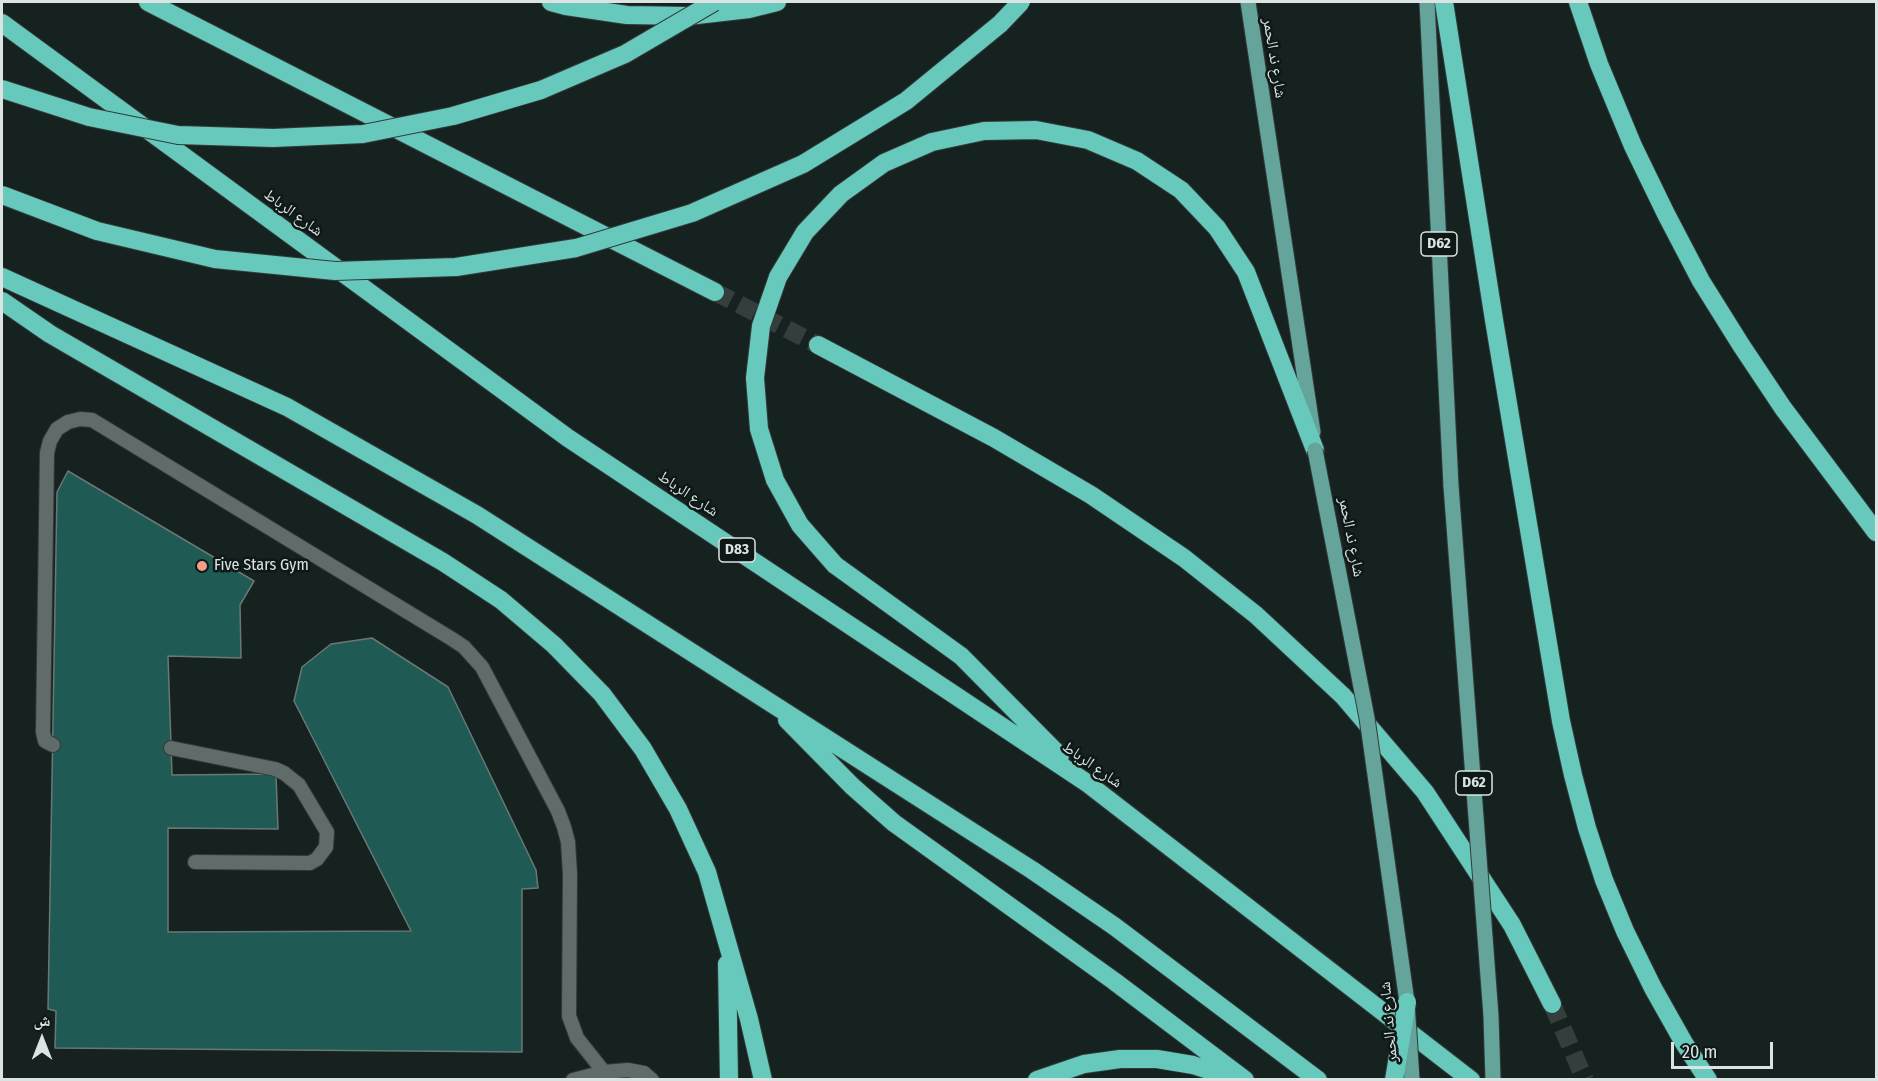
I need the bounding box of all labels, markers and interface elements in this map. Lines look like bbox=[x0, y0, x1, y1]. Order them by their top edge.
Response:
street label: شارع ند الحمر bbox=[1258, 17, 1290, 99]
street label: شارع الرباط bbox=[260, 185, 326, 241]
road number: D62 bbox=[1421, 232, 1457, 256]
street label: شارع الرباط bbox=[654, 467, 722, 521]
street label: شارع ند الحمر bbox=[1334, 495, 1368, 579]
road number: D83 bbox=[719, 538, 755, 562]
place label: Five Stars Gym bbox=[214, 556, 309, 576]
marker: Five Stars Gym bbox=[195, 559, 209, 573]
street label: شارع الرباط bbox=[1058, 737, 1126, 793]
road number: D62 bbox=[1456, 771, 1492, 795]
street label: شارع ند الحمر bbox=[1376, 981, 1402, 1063]
north arrow bbox=[12, 1009, 72, 1069]
text: ش bbox=[34, 1011, 50, 1030]
scale bar bbox=[1674, 1030, 1776, 1068]
text: 20 m bbox=[1682, 1041, 1717, 1063]

